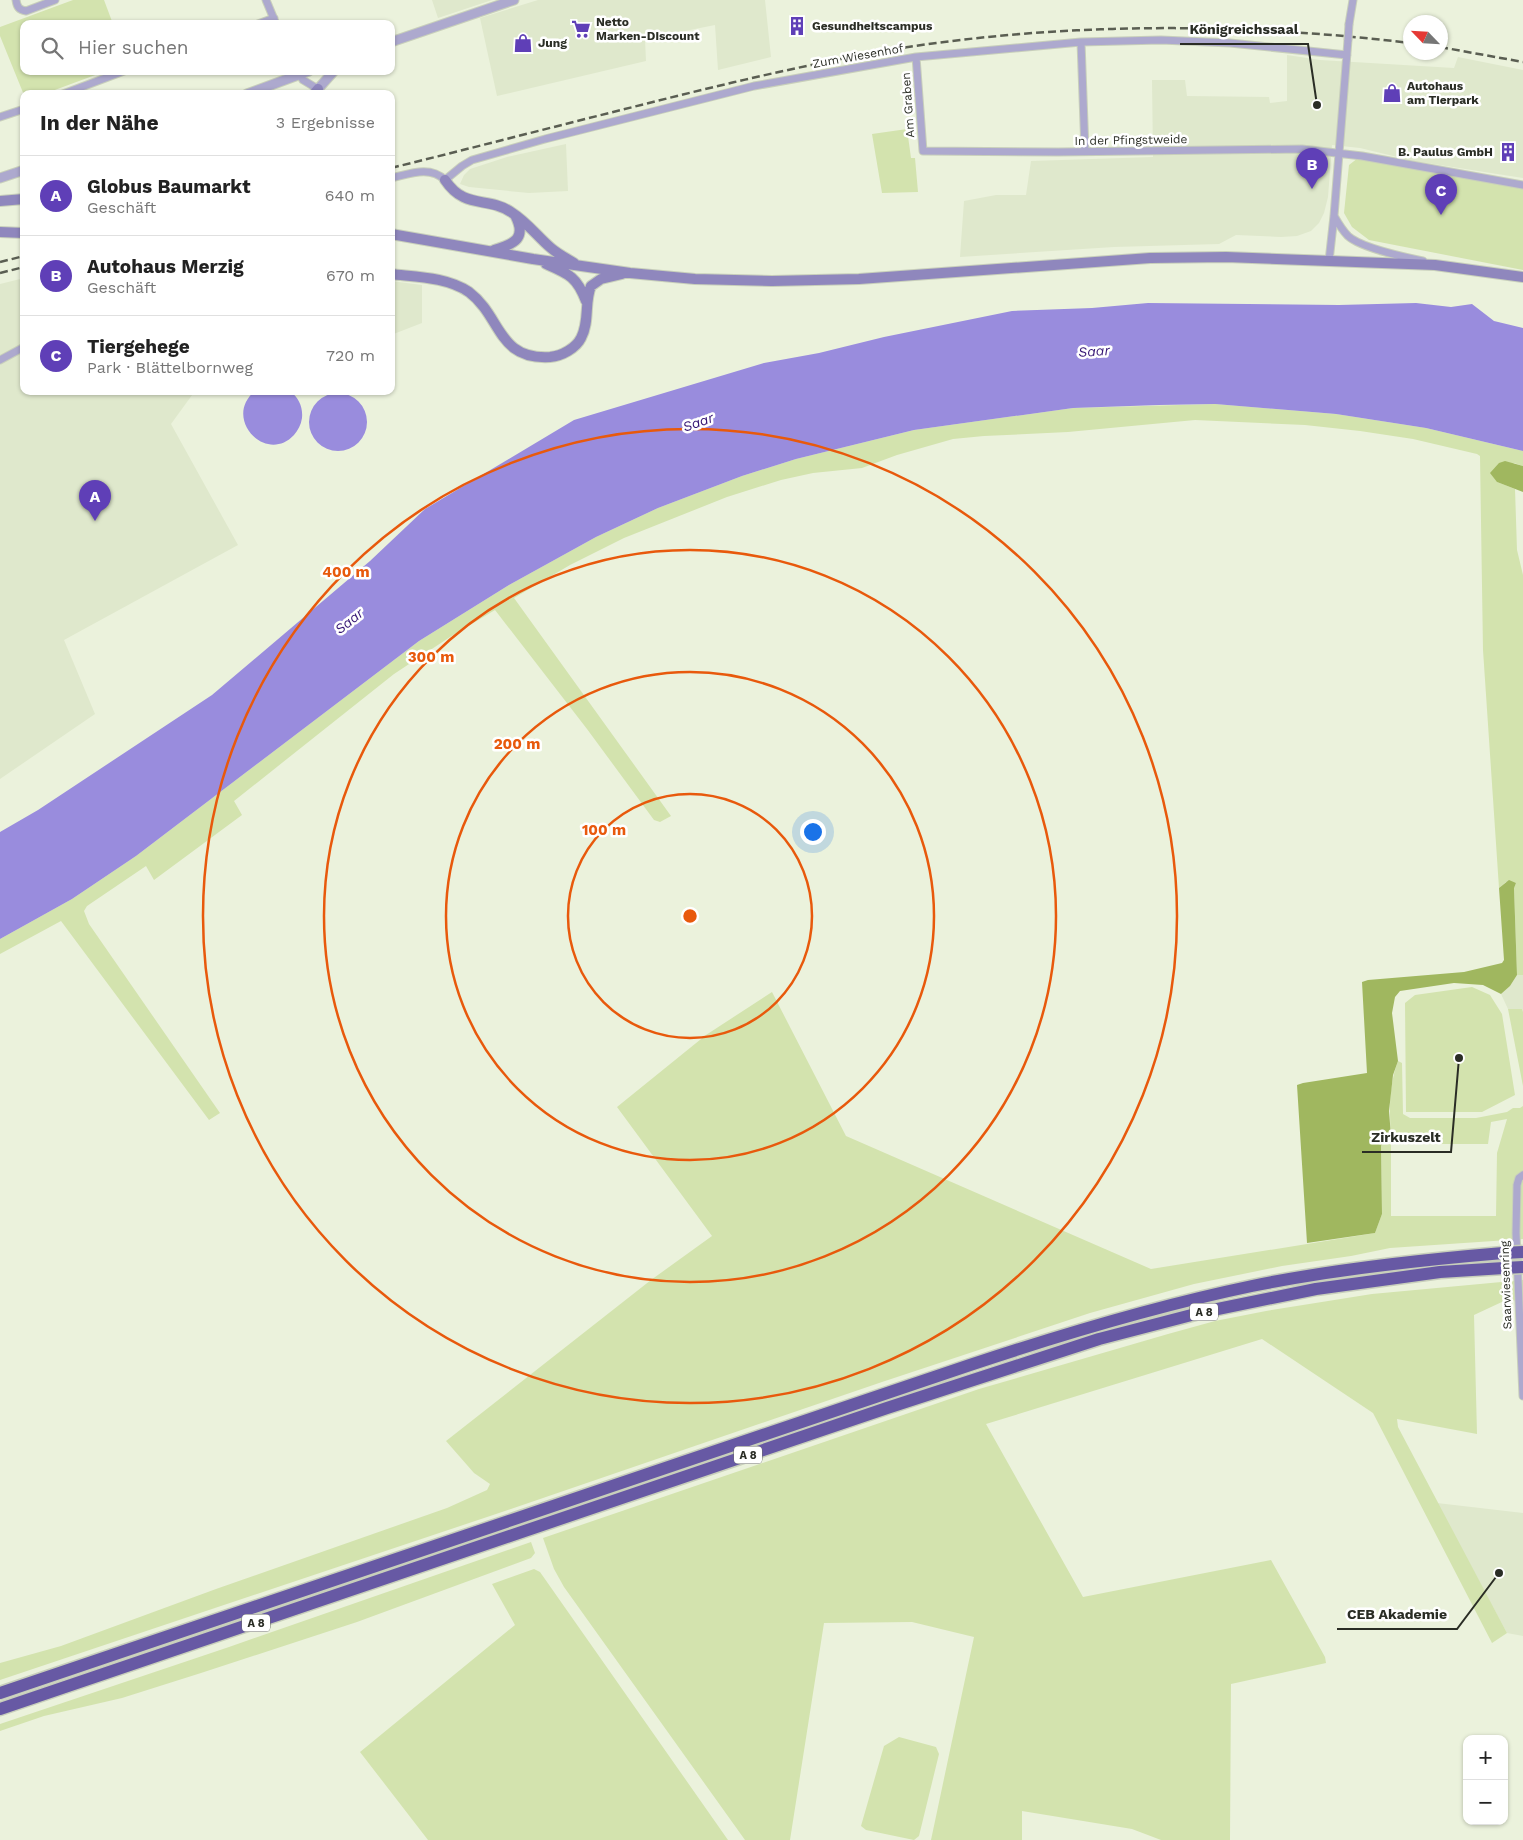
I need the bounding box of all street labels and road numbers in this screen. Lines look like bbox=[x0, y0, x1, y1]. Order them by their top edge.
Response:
street label: Zum Wiesenhof bbox=[812, 41, 905, 71]
street label: Am Graben bbox=[899, 72, 917, 138]
street label: In der Pfingstweide bbox=[1074, 132, 1188, 148]
street label: Saarwiesenring bbox=[1497, 1240, 1515, 1330]
road number: A 8 bbox=[1190, 1304, 1218, 1320]
road number: A 8 bbox=[734, 1446, 762, 1464]
road number: A 8 bbox=[242, 1615, 270, 1632]

